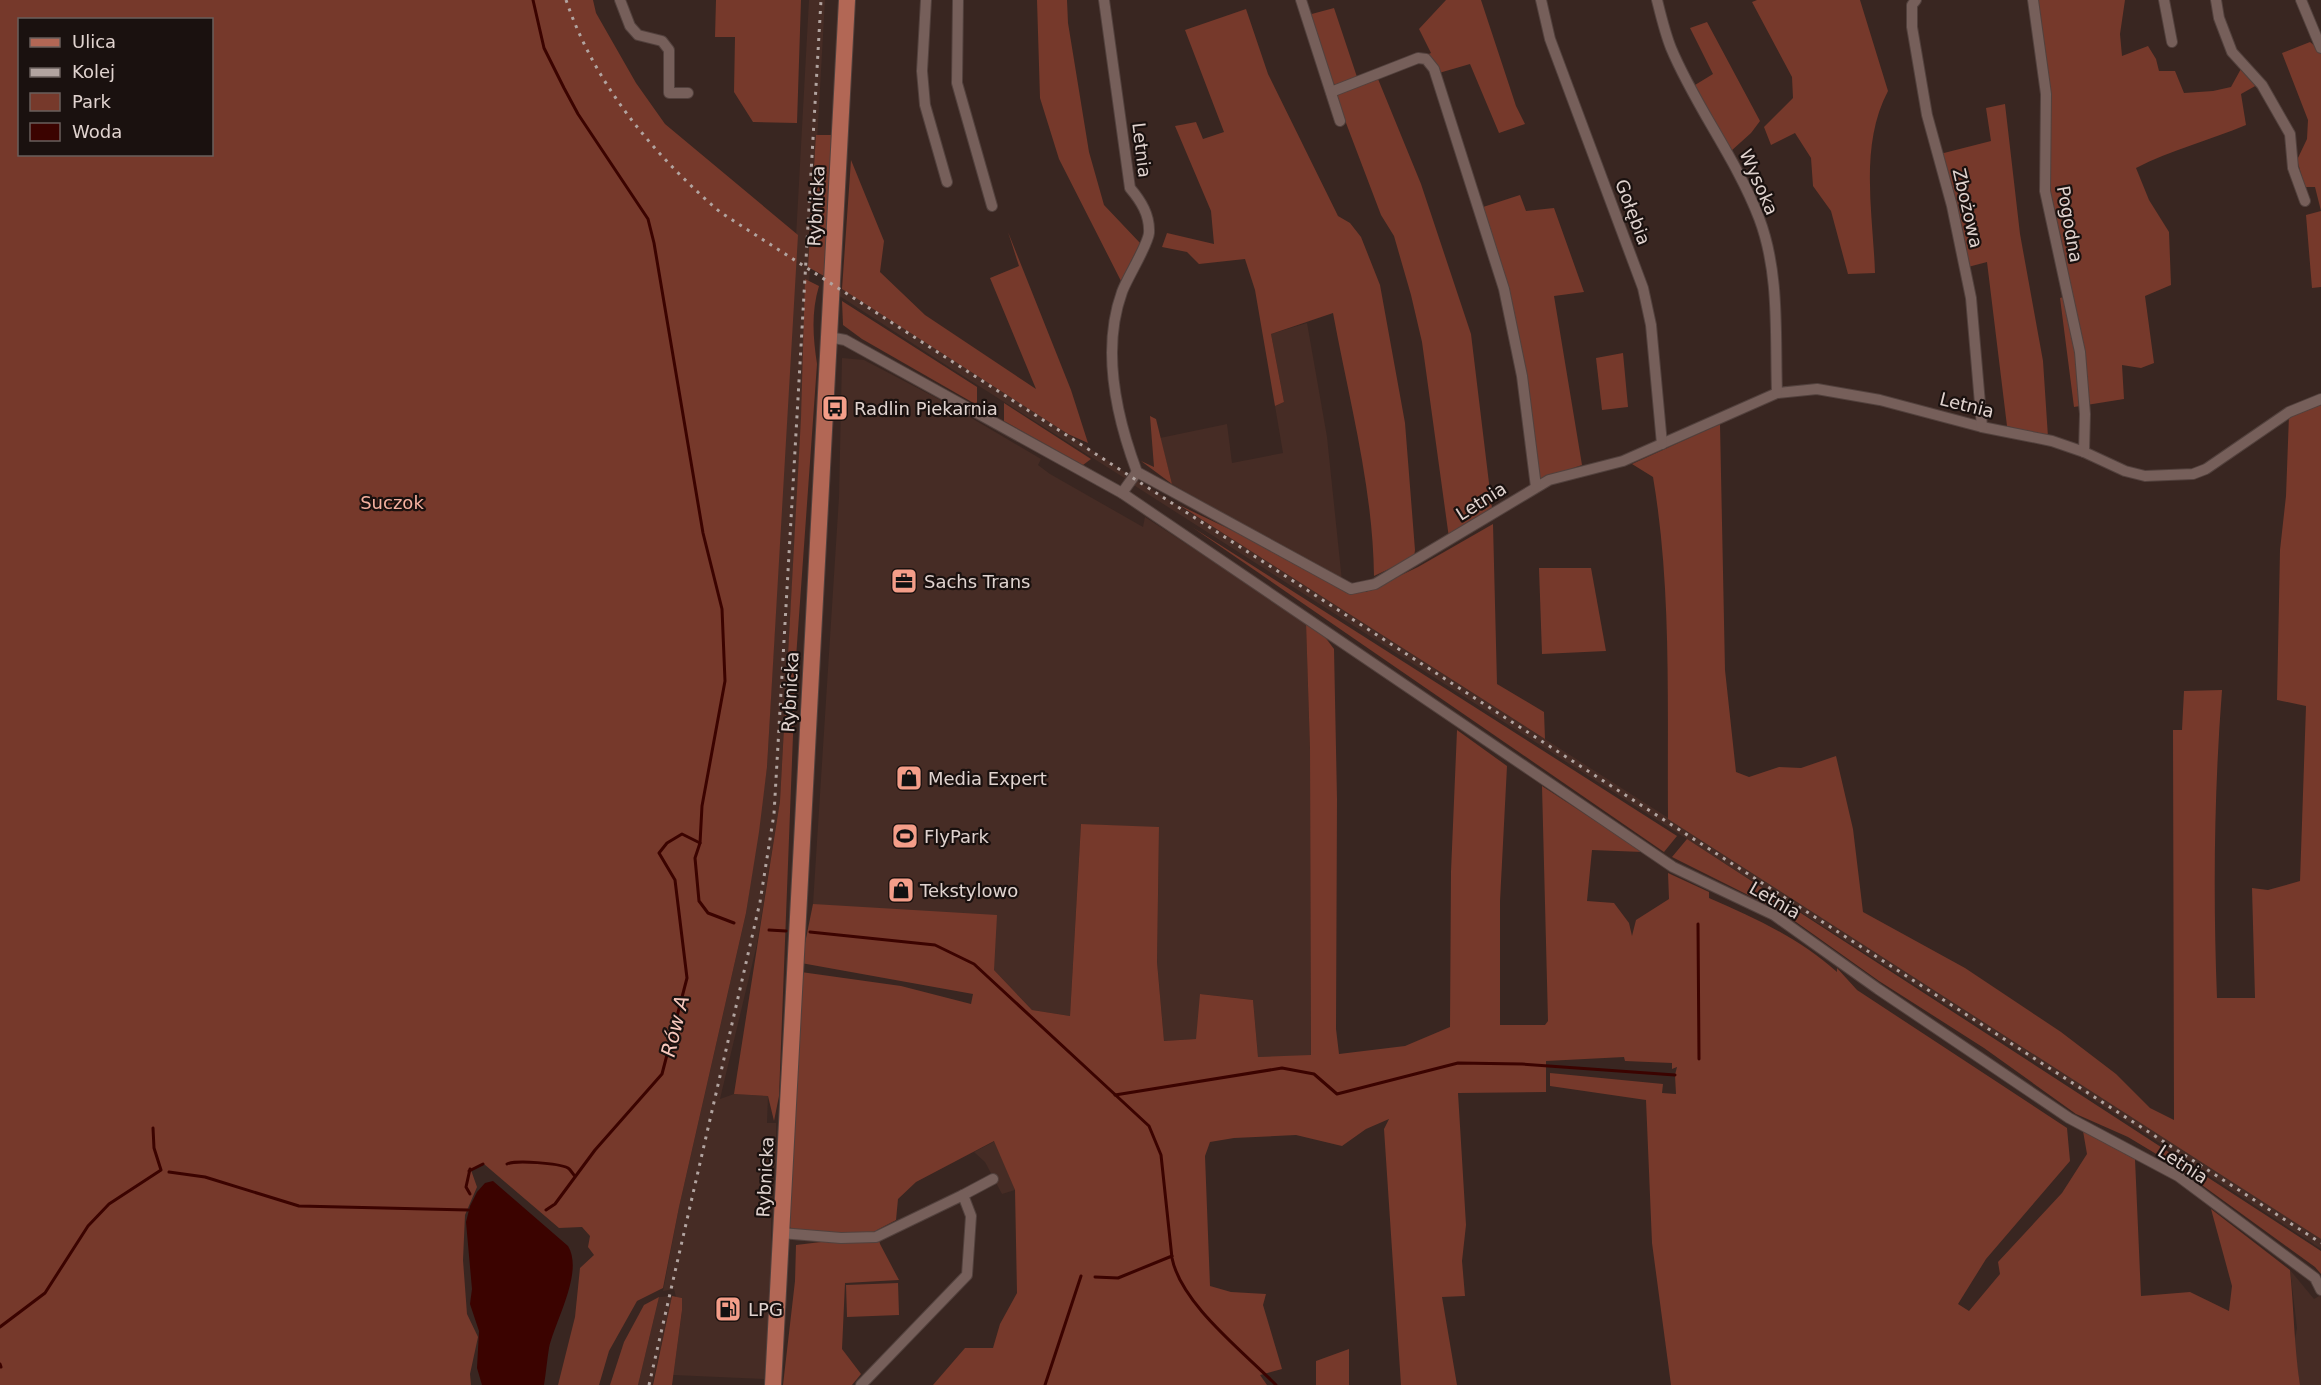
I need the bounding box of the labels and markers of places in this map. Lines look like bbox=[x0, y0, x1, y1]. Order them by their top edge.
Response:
bus stop icon: Radlin Piekarnia bbox=[820, 393, 850, 423]
place label: Radlin Piekarnia bbox=[854, 398, 998, 419]
office icon: Sachs Trans bbox=[889, 566, 919, 596]
place label: Sachs Trans bbox=[924, 571, 1030, 592]
shop icon: Media Expert bbox=[894, 763, 924, 793]
place label: Media Expert bbox=[928, 768, 1047, 789]
sports icon: FlyPark bbox=[890, 821, 920, 851]
place label: FlyPark bbox=[924, 826, 989, 847]
shop icon: Tekstylowo bbox=[886, 875, 916, 905]
place label: Tekstylowo bbox=[919, 880, 1018, 901]
fuel station icon: LPG bbox=[713, 1294, 743, 1324]
place label: LPG bbox=[748, 1299, 783, 1320]

